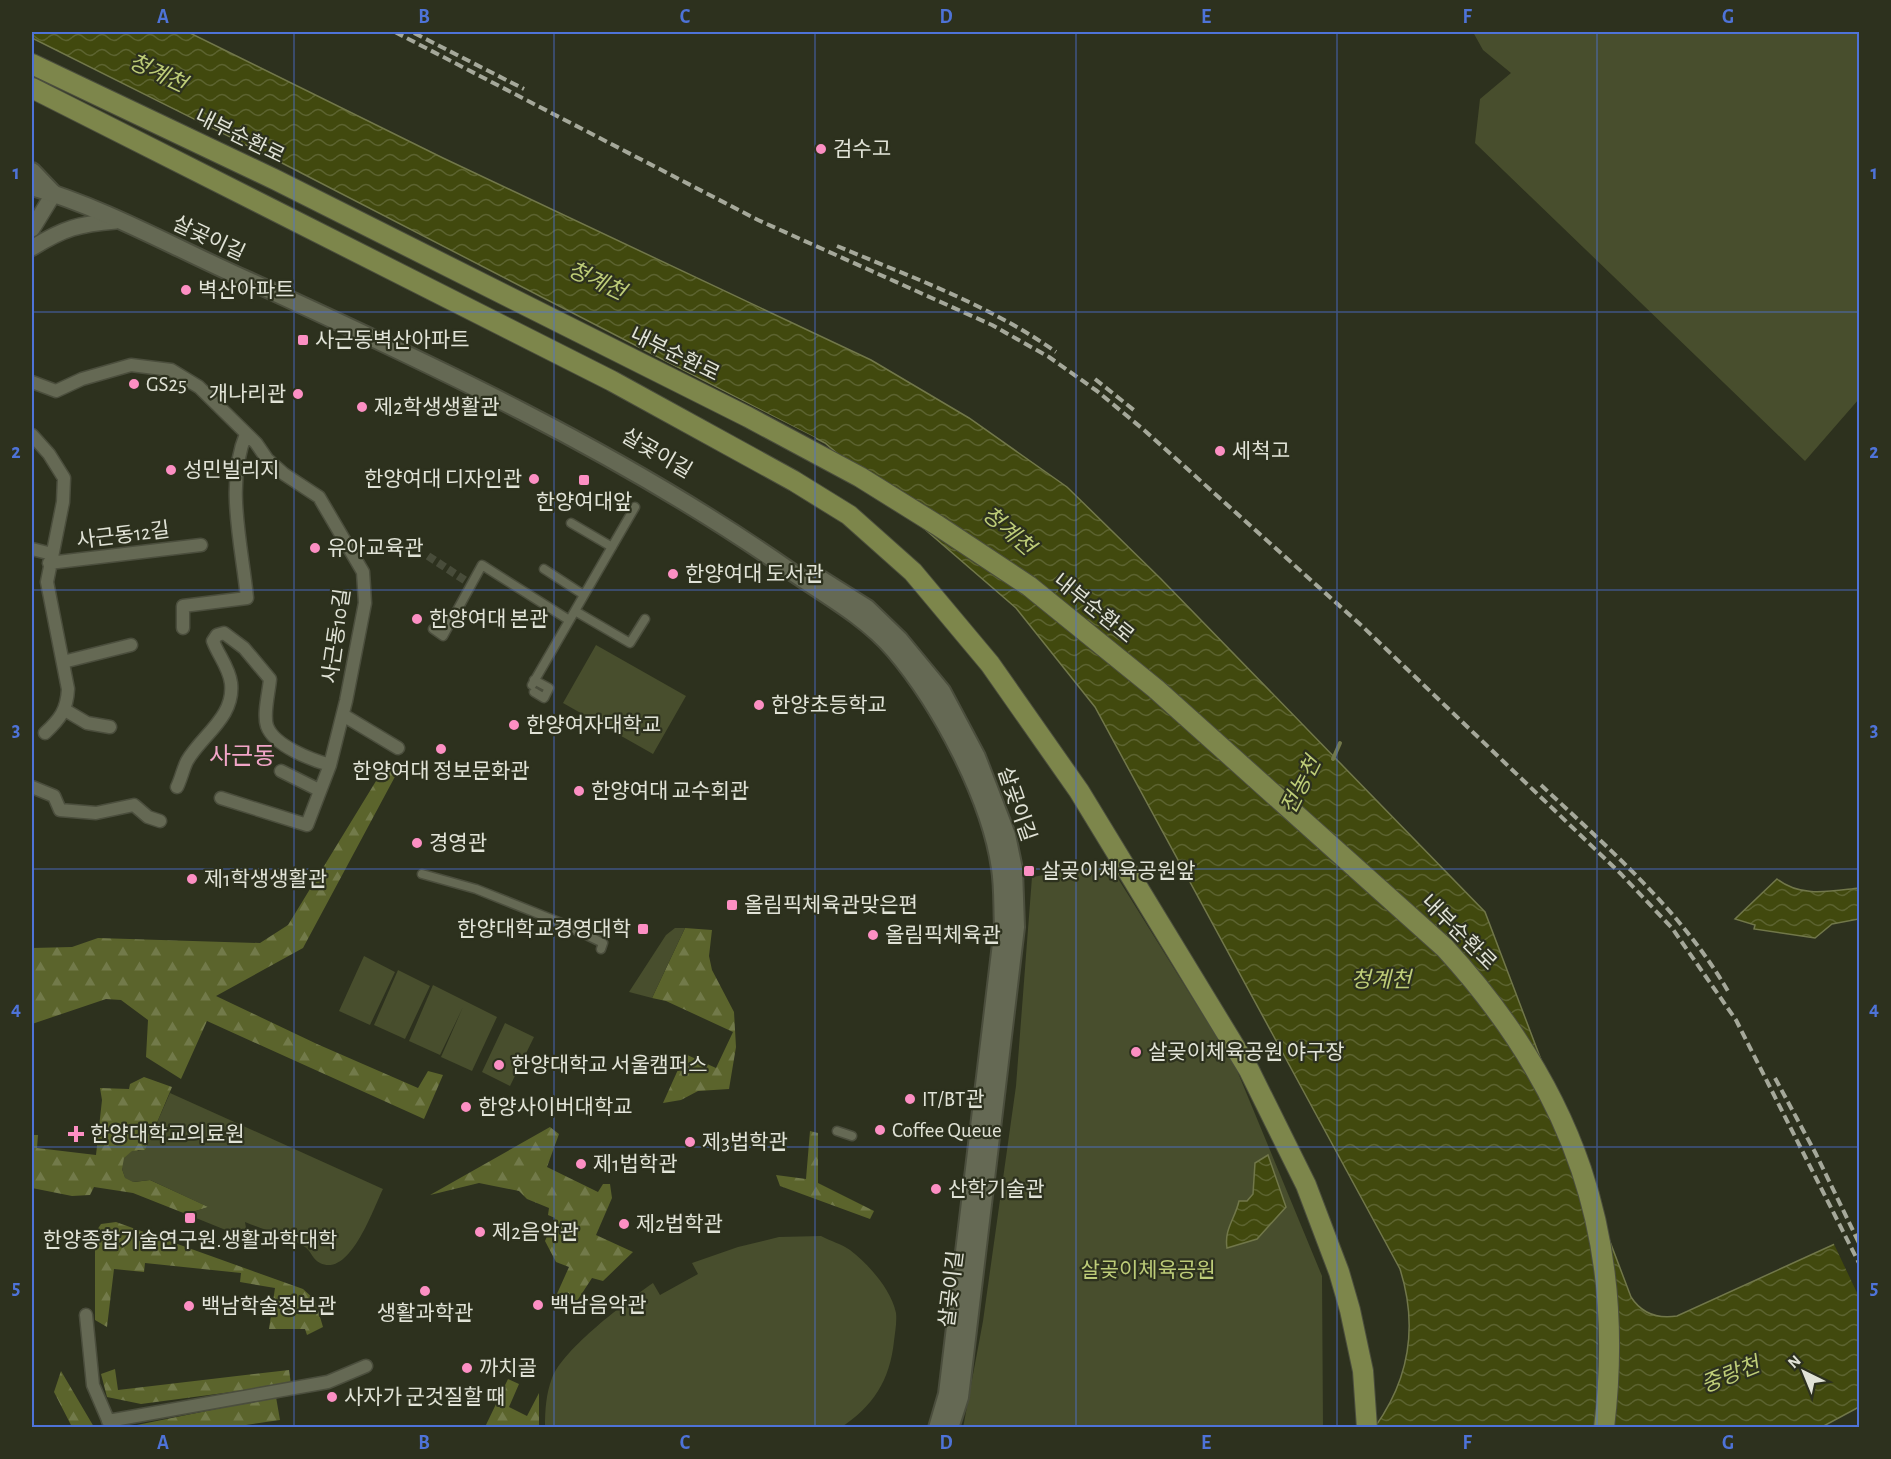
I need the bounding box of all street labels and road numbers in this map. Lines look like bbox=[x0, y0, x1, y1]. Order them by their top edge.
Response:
street label: 내부순환로 bbox=[192, 105, 288, 167]
street label: 살곶이길 bbox=[169, 212, 249, 264]
street label: 내부순환로 bbox=[627, 323, 723, 385]
street label: 살곶이길 bbox=[618, 424, 696, 482]
street label: 사근동12길 bbox=[75, 518, 171, 552]
street label: 내부순환로 bbox=[1050, 569, 1138, 647]
street label: 사근동10길 bbox=[318, 587, 354, 685]
street label: 살곶이길 bbox=[994, 764, 1040, 844]
street label: 내부순환로 bbox=[1417, 890, 1501, 974]
street label: 살곶이길 bbox=[935, 1249, 967, 1329]

